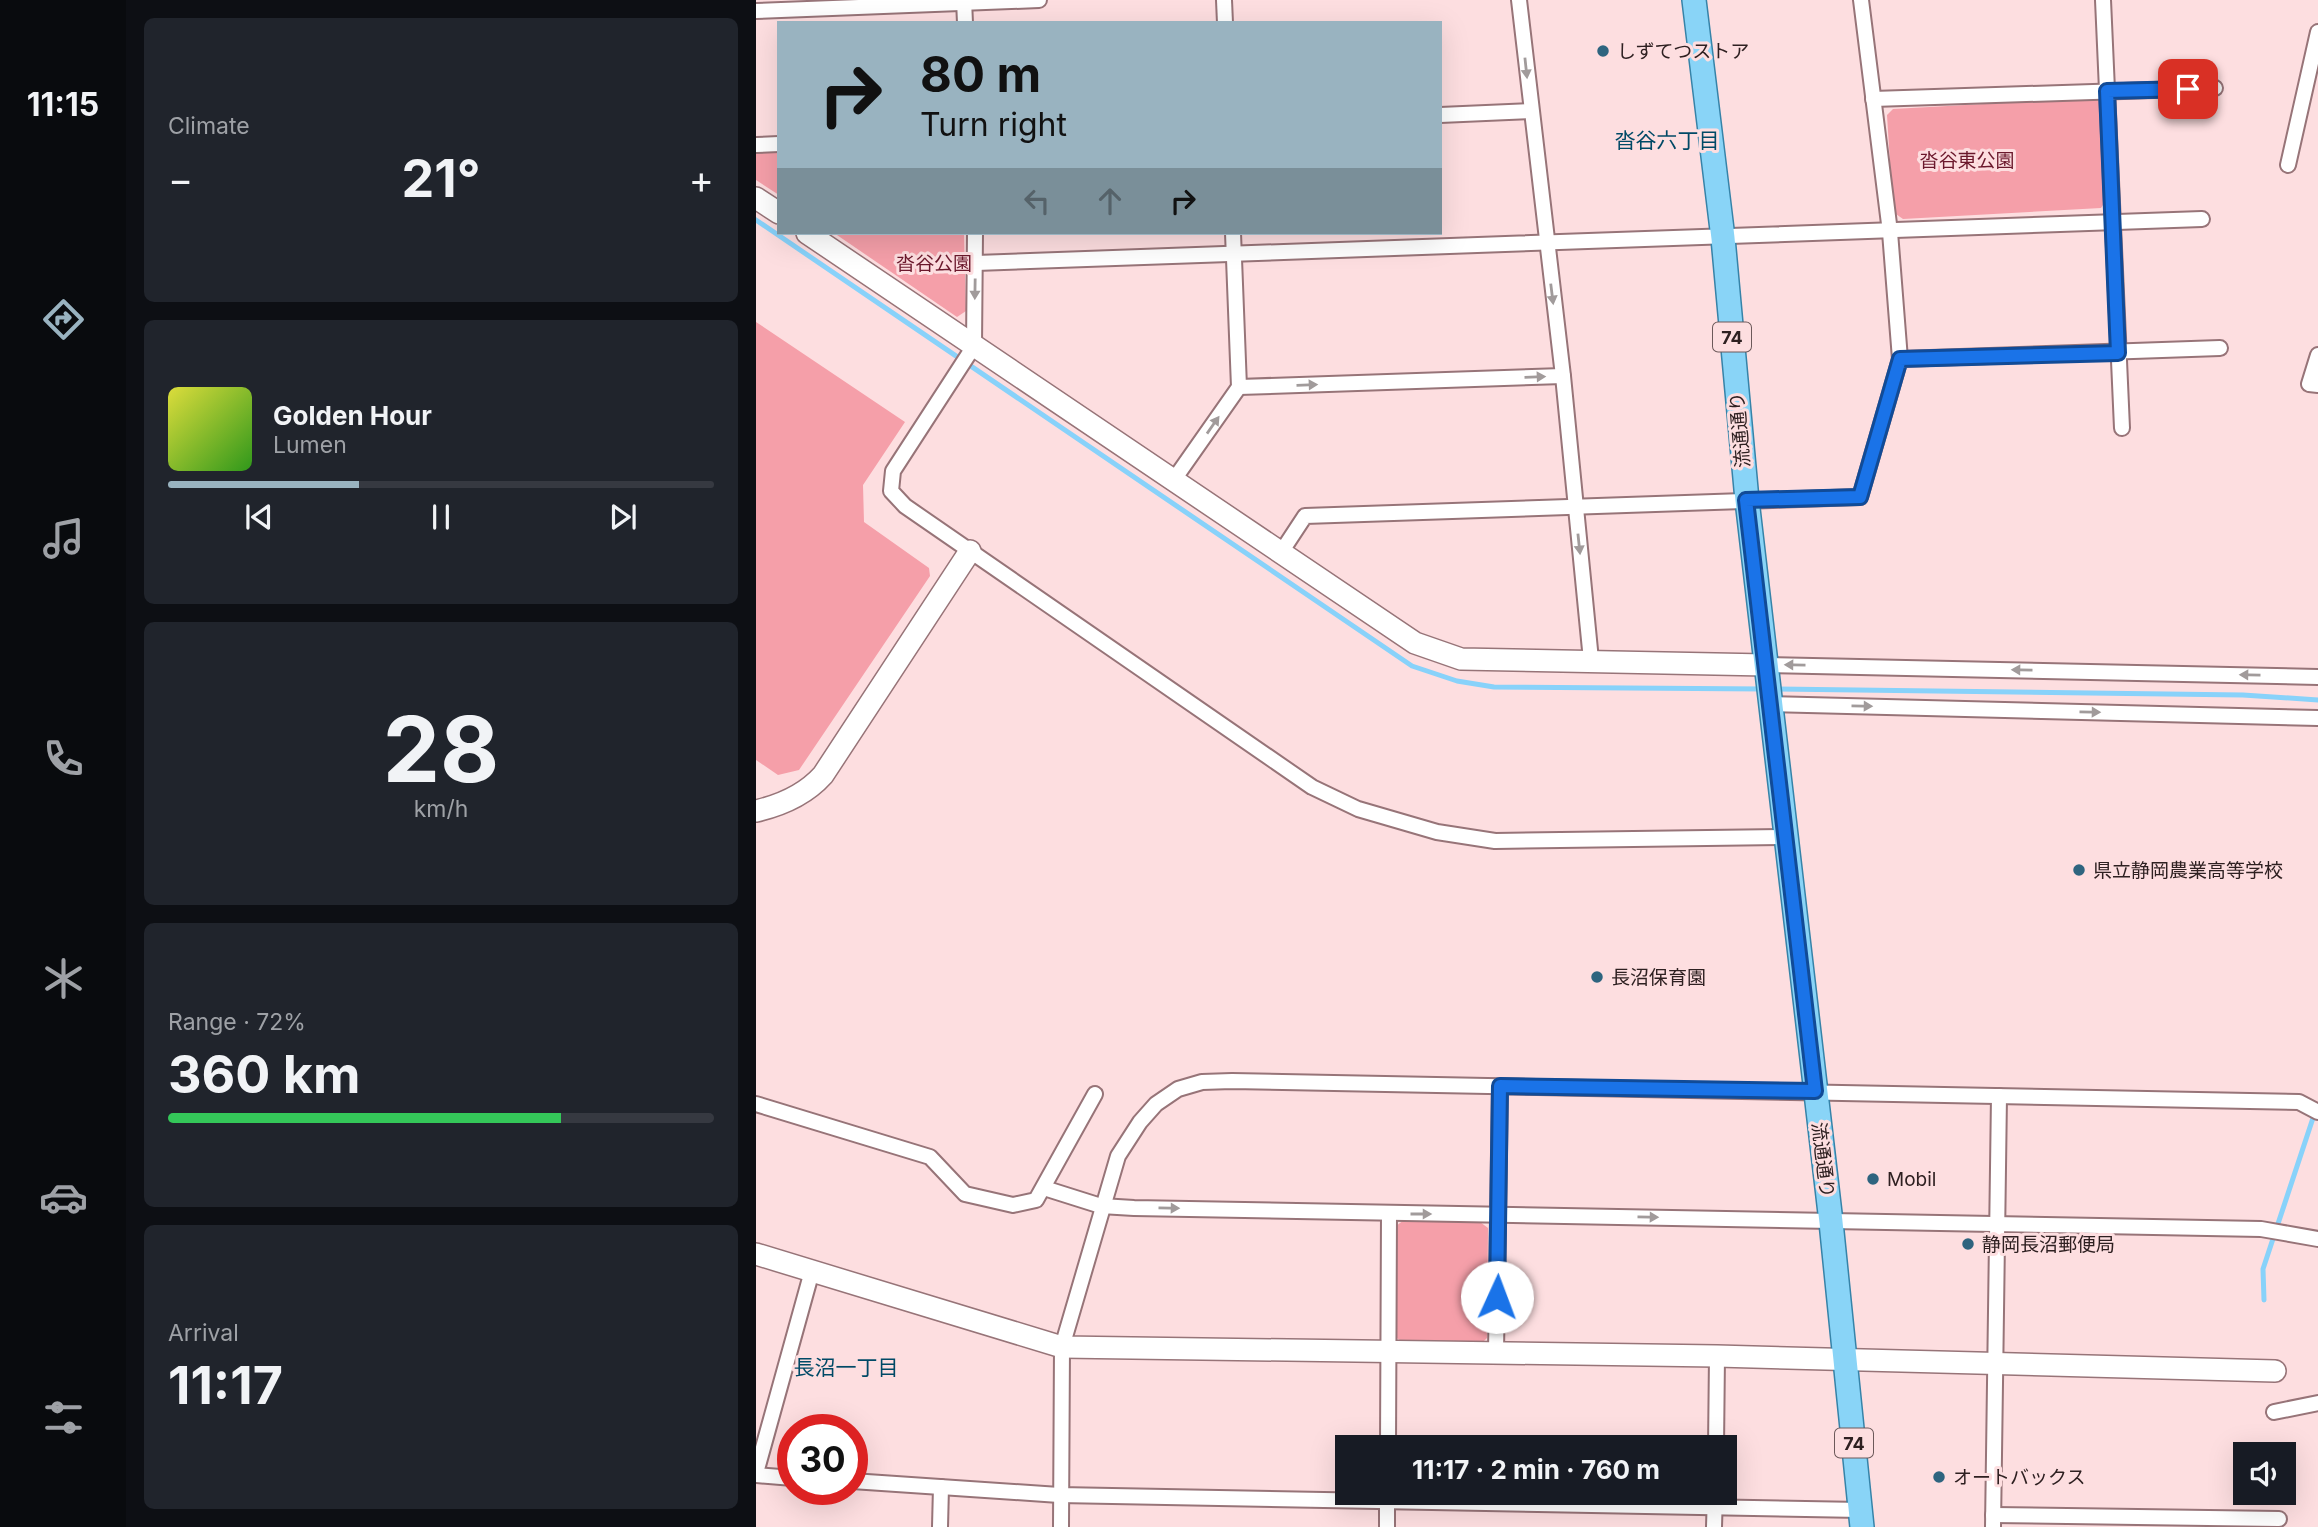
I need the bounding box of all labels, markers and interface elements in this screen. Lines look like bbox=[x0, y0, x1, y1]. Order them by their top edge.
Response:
place label: しずてつストア bbox=[1617, 40, 1749, 63]
marker: しずてつストア bbox=[1595, 43, 1611, 59]
text: 80 m bbox=[920, 45, 1041, 104]
icon: right bbox=[805, 49, 896, 140]
one-way arrow bbox=[1521, 57, 1532, 79]
pin bbox=[2158, 59, 2218, 119]
icon: arrive bbox=[2169, 70, 2207, 108]
text: 11:15 bbox=[27, 85, 99, 124]
text: Turn right bbox=[920, 105, 1067, 144]
text: Climate bbox=[168, 112, 250, 140]
district label: 沓谷六丁目 bbox=[1615, 128, 1720, 153]
text: 21° bbox=[401, 147, 481, 210]
park label: 沓谷東公園 bbox=[1919, 149, 2015, 172]
text: − bbox=[168, 156, 193, 202]
text: + bbox=[689, 156, 714, 202]
icon: left bbox=[1018, 182, 1056, 220]
icon: ahead bbox=[1091, 182, 1129, 220]
icon: right bbox=[1164, 182, 1202, 220]
park label: 沓谷公園 bbox=[896, 252, 972, 275]
one-way arrow bbox=[970, 278, 981, 300]
one-way arrow bbox=[1547, 283, 1558, 305]
icon: directions bbox=[39, 295, 88, 344]
road number: 74 bbox=[1713, 323, 1751, 352]
one-way arrow bbox=[1524, 371, 1546, 382]
one-way arrow bbox=[1297, 379, 1319, 390]
street label: 流通通り bbox=[1725, 391, 1755, 469]
text: Golden Hour bbox=[273, 400, 432, 431]
one-way arrow bbox=[1206, 416, 1220, 434]
text: Lumen bbox=[273, 431, 347, 459]
icon: previous bbox=[240, 498, 278, 536]
icon: pause bbox=[422, 498, 460, 536]
icon: next bbox=[604, 498, 642, 536]
icon: music bbox=[39, 514, 88, 563]
one-way arrow bbox=[1573, 534, 1584, 556]
one-way arrow bbox=[1784, 660, 1806, 671]
one-way arrow bbox=[2011, 665, 2033, 676]
one-way arrow bbox=[2239, 669, 2261, 681]
text: 28 bbox=[383, 694, 499, 804]
one-way arrow bbox=[1852, 701, 1874, 712]
one-way arrow bbox=[2079, 706, 2101, 718]
icon: phone bbox=[39, 734, 88, 783]
text: km/h bbox=[414, 795, 468, 823]
place label: 県立静岡農業高等学校 bbox=[2093, 859, 2283, 882]
marker: 県立静岡農業高等学校 bbox=[2071, 862, 2087, 878]
icon: climate bbox=[39, 954, 88, 1003]
place label: 長沼保育園 bbox=[1611, 966, 1706, 989]
marker: 長沼保育園 bbox=[1589, 969, 1605, 985]
text: Range · 72% bbox=[168, 1008, 306, 1036]
text: 360 km bbox=[168, 1043, 360, 1106]
street label: 流通通り bbox=[1807, 1121, 1839, 1199]
place label: Mobil bbox=[1887, 1168, 1936, 1191]
marker: Mobil bbox=[1865, 1171, 1881, 1187]
icon: car bbox=[39, 1173, 88, 1222]
one-way arrow bbox=[1158, 1203, 1180, 1214]
one-way arrow bbox=[1410, 1208, 1432, 1220]
one-way arrow bbox=[1638, 1211, 1660, 1223]
place label: 静岡長沼郵便局 bbox=[1982, 1233, 2115, 1256]
marker: 静岡長沼郵便局 bbox=[1960, 1236, 1976, 1252]
position arrow bbox=[1460, 1260, 1534, 1334]
text: Arrival bbox=[168, 1319, 239, 1347]
text: 11:17 bbox=[168, 1354, 283, 1417]
district label: 長沼一丁目 bbox=[794, 1355, 899, 1380]
icon: filters bbox=[39, 1393, 88, 1442]
speed limit sign: 30 bbox=[777, 1414, 868, 1505]
road number: 74 bbox=[1835, 1428, 1873, 1458]
map controls bbox=[2233, 1442, 2296, 1505]
button: sound bbox=[2233, 1442, 2296, 1505]
text: 11:17 · 2 min · 760 m bbox=[1412, 1454, 1660, 1485]
place label: オートバックス bbox=[1953, 1466, 2085, 1489]
marker: オートバックス bbox=[1931, 1469, 1947, 1485]

